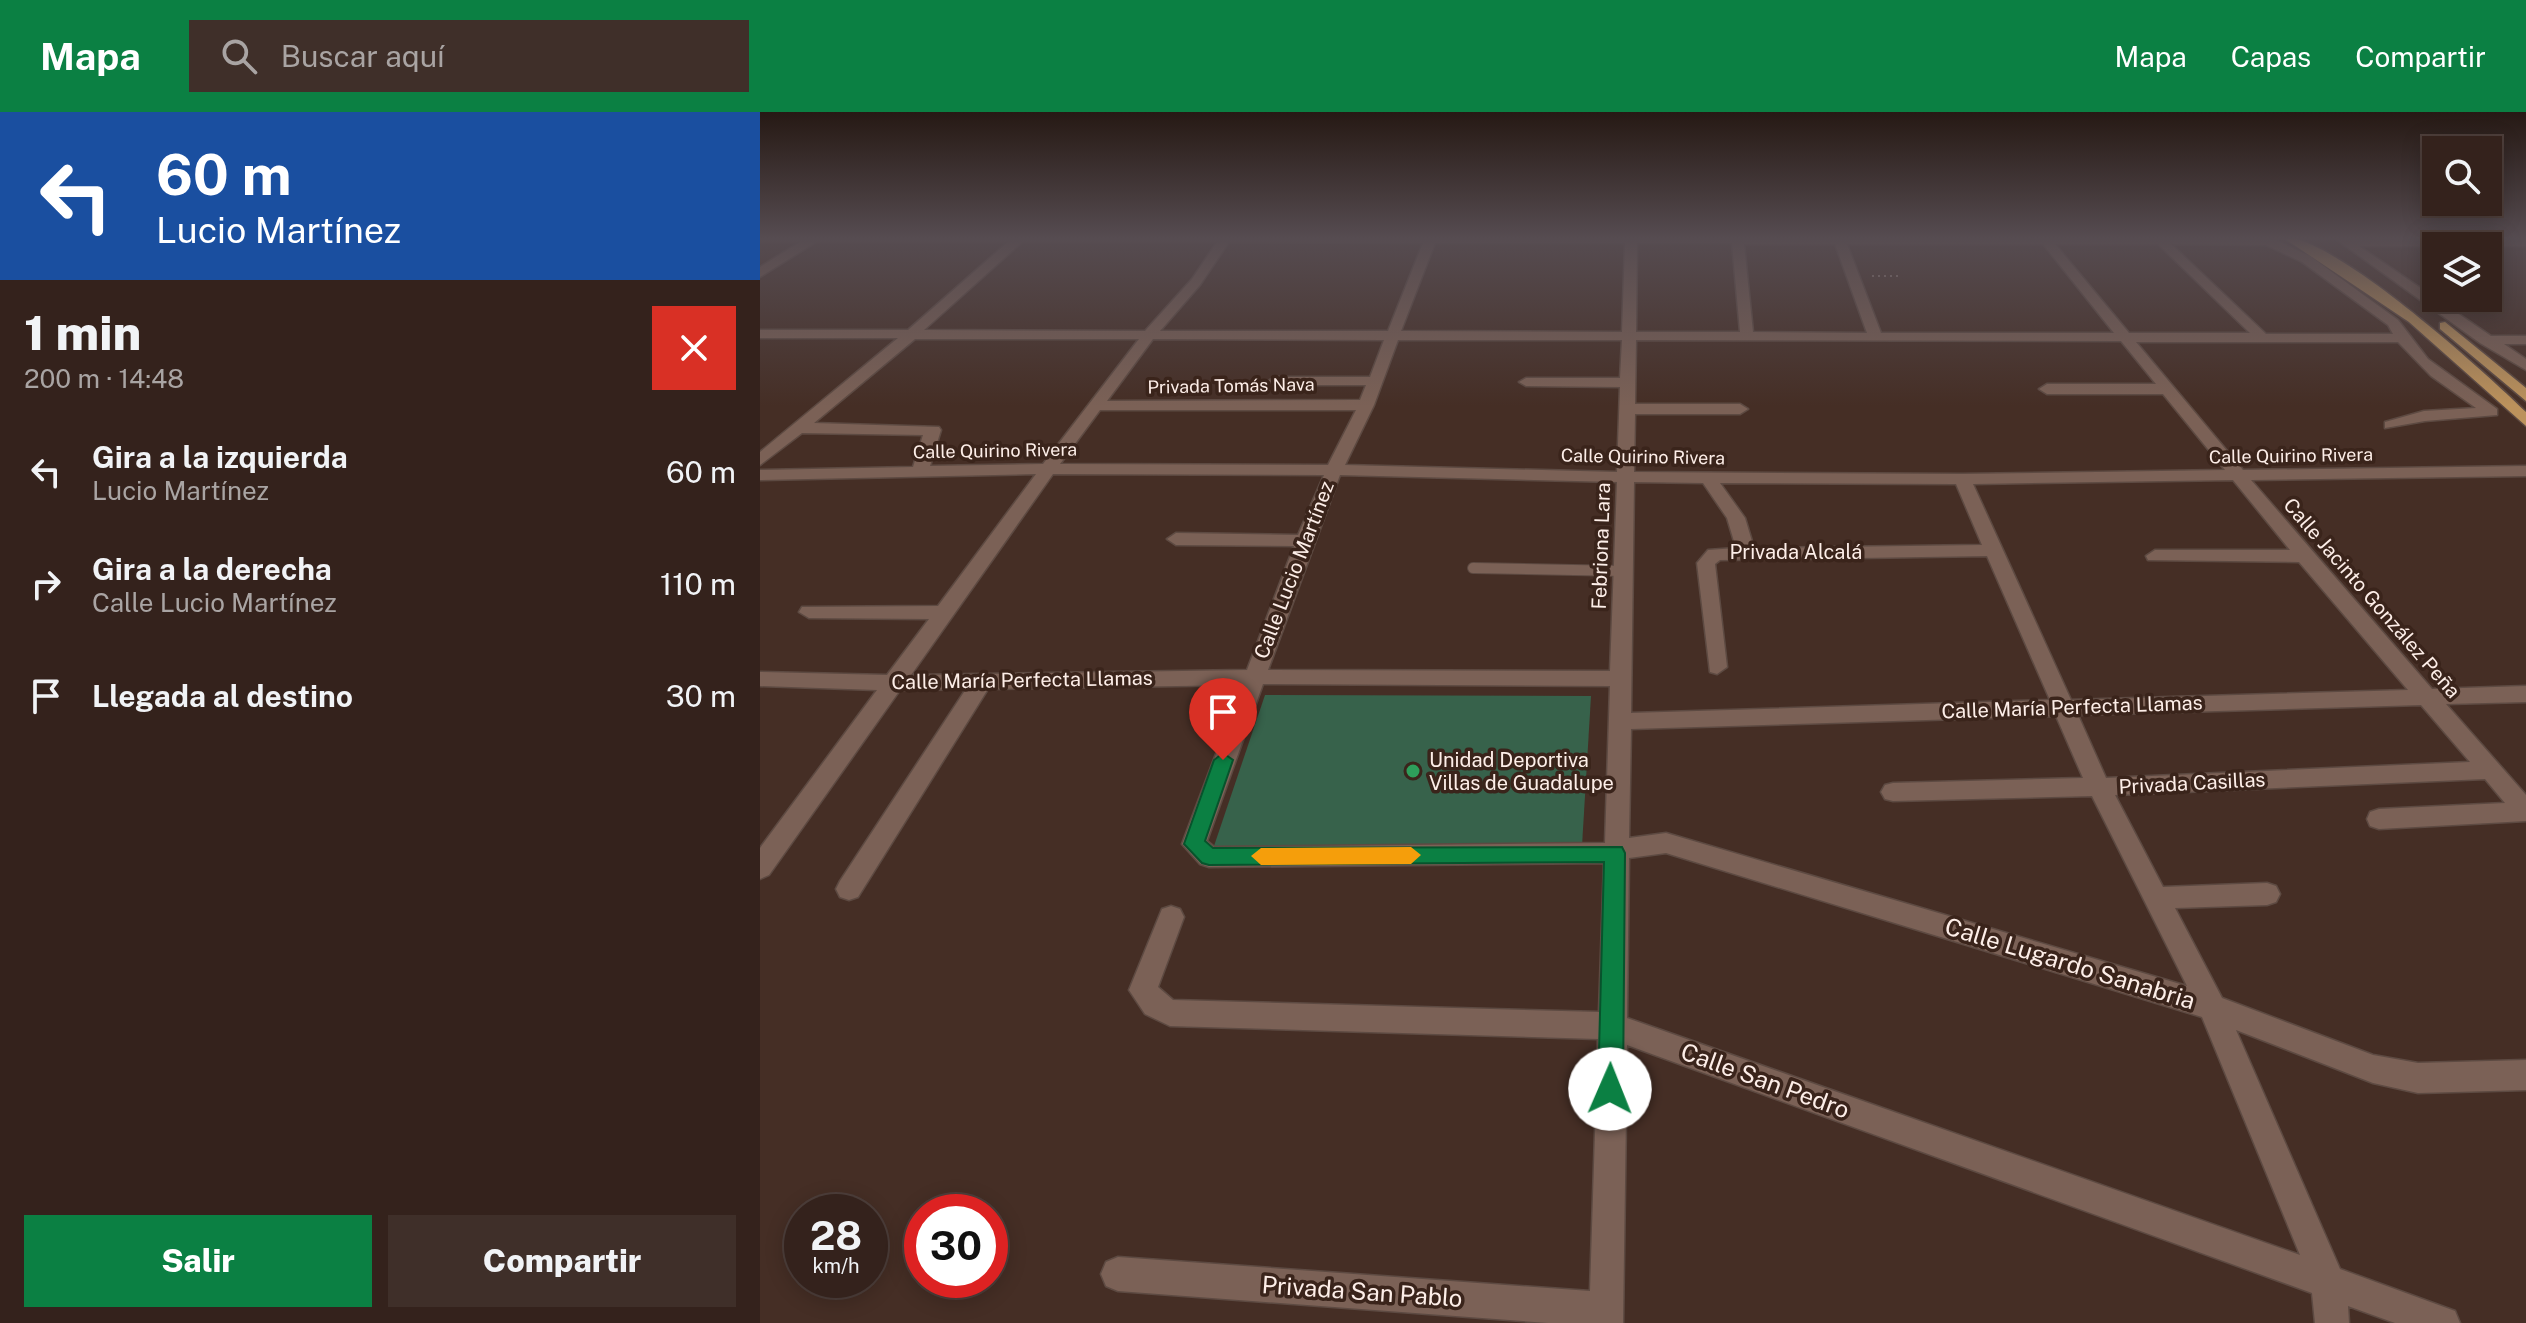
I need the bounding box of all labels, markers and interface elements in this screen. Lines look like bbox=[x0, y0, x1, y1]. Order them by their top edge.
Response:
search box bbox=[189, 20, 749, 92]
text: Mapa bbox=[40, 34, 141, 79]
icon: search bbox=[217, 34, 261, 78]
text: Buscar aquí bbox=[281, 38, 445, 74]
text: Mapa bbox=[2114, 40, 2187, 73]
text: Capas bbox=[2231, 40, 2311, 73]
text: Compartir bbox=[2355, 40, 2486, 73]
map controls bbox=[2422, 136, 2502, 312]
button: search bbox=[2422, 136, 2502, 216]
text: 60 m bbox=[156, 142, 292, 208]
icon: left bbox=[24, 144, 128, 248]
text: Lucio Martínez bbox=[156, 209, 401, 251]
button: layers bbox=[2422, 232, 2502, 312]
text: 1 min bbox=[24, 304, 141, 361]
button: close bbox=[652, 306, 736, 390]
text: 200 m · 14:48 bbox=[24, 363, 184, 394]
street label: Privada Tomás Nava bbox=[1147, 374, 1315, 397]
text: Gira a la izquierda bbox=[92, 439, 348, 475]
street label: Calle Quirino Rivera bbox=[913, 439, 1077, 462]
street label: Calle Quirino Rivera bbox=[2209, 444, 2373, 467]
street label: Calle Quirino Rivera bbox=[1561, 445, 1725, 468]
icon: left bbox=[24, 450, 68, 494]
text: 60 m bbox=[666, 454, 736, 490]
text: Lucio Martínez bbox=[92, 475, 269, 506]
street label: Calle Lucio Martínez bbox=[1249, 478, 1339, 662]
street label: Febriona Lara bbox=[1587, 482, 1615, 610]
street label: Calle Jacinto González Peña bbox=[2279, 493, 2465, 703]
street label: Privada Alcalá bbox=[1730, 540, 1862, 564]
text: Gira a la derecha bbox=[92, 551, 332, 587]
icon: right bbox=[24, 562, 68, 606]
text: 110 m bbox=[660, 566, 736, 602]
text: Calle Lucio Martínez bbox=[92, 587, 337, 618]
street label: Calle María Perfecta Llamas bbox=[891, 666, 1153, 694]
icon: arrive bbox=[24, 674, 68, 718]
text: Llegada al destino bbox=[92, 678, 353, 714]
text: 30 m bbox=[666, 678, 736, 714]
pin bbox=[1189, 678, 1257, 760]
icon: arrive bbox=[1201, 690, 1245, 734]
street label: Calle María Perfecta Llamas bbox=[1941, 690, 2203, 724]
place label: Unidad Deportiva Villas de Guadalupe bbox=[1429, 748, 1614, 795]
marker: Unidad Deportiva Villas de Guadalupe bbox=[1404, 762, 1422, 780]
street label: Privada Casillas bbox=[2118, 767, 2266, 799]
street label: Calle Lugardo Sanabria bbox=[1942, 912, 2199, 1014]
street label: Calle San Pedro bbox=[1677, 1037, 1853, 1124]
position arrow bbox=[1568, 1047, 1652, 1131]
speed limit sign: 30 bbox=[904, 1194, 1008, 1298]
text: 28 bbox=[810, 1212, 862, 1259]
button: Salir bbox=[24, 1215, 372, 1307]
button: Compartir bbox=[388, 1215, 736, 1307]
text: km/h bbox=[812, 1254, 860, 1278]
street label: Privada San Pablo bbox=[1261, 1270, 1463, 1312]

